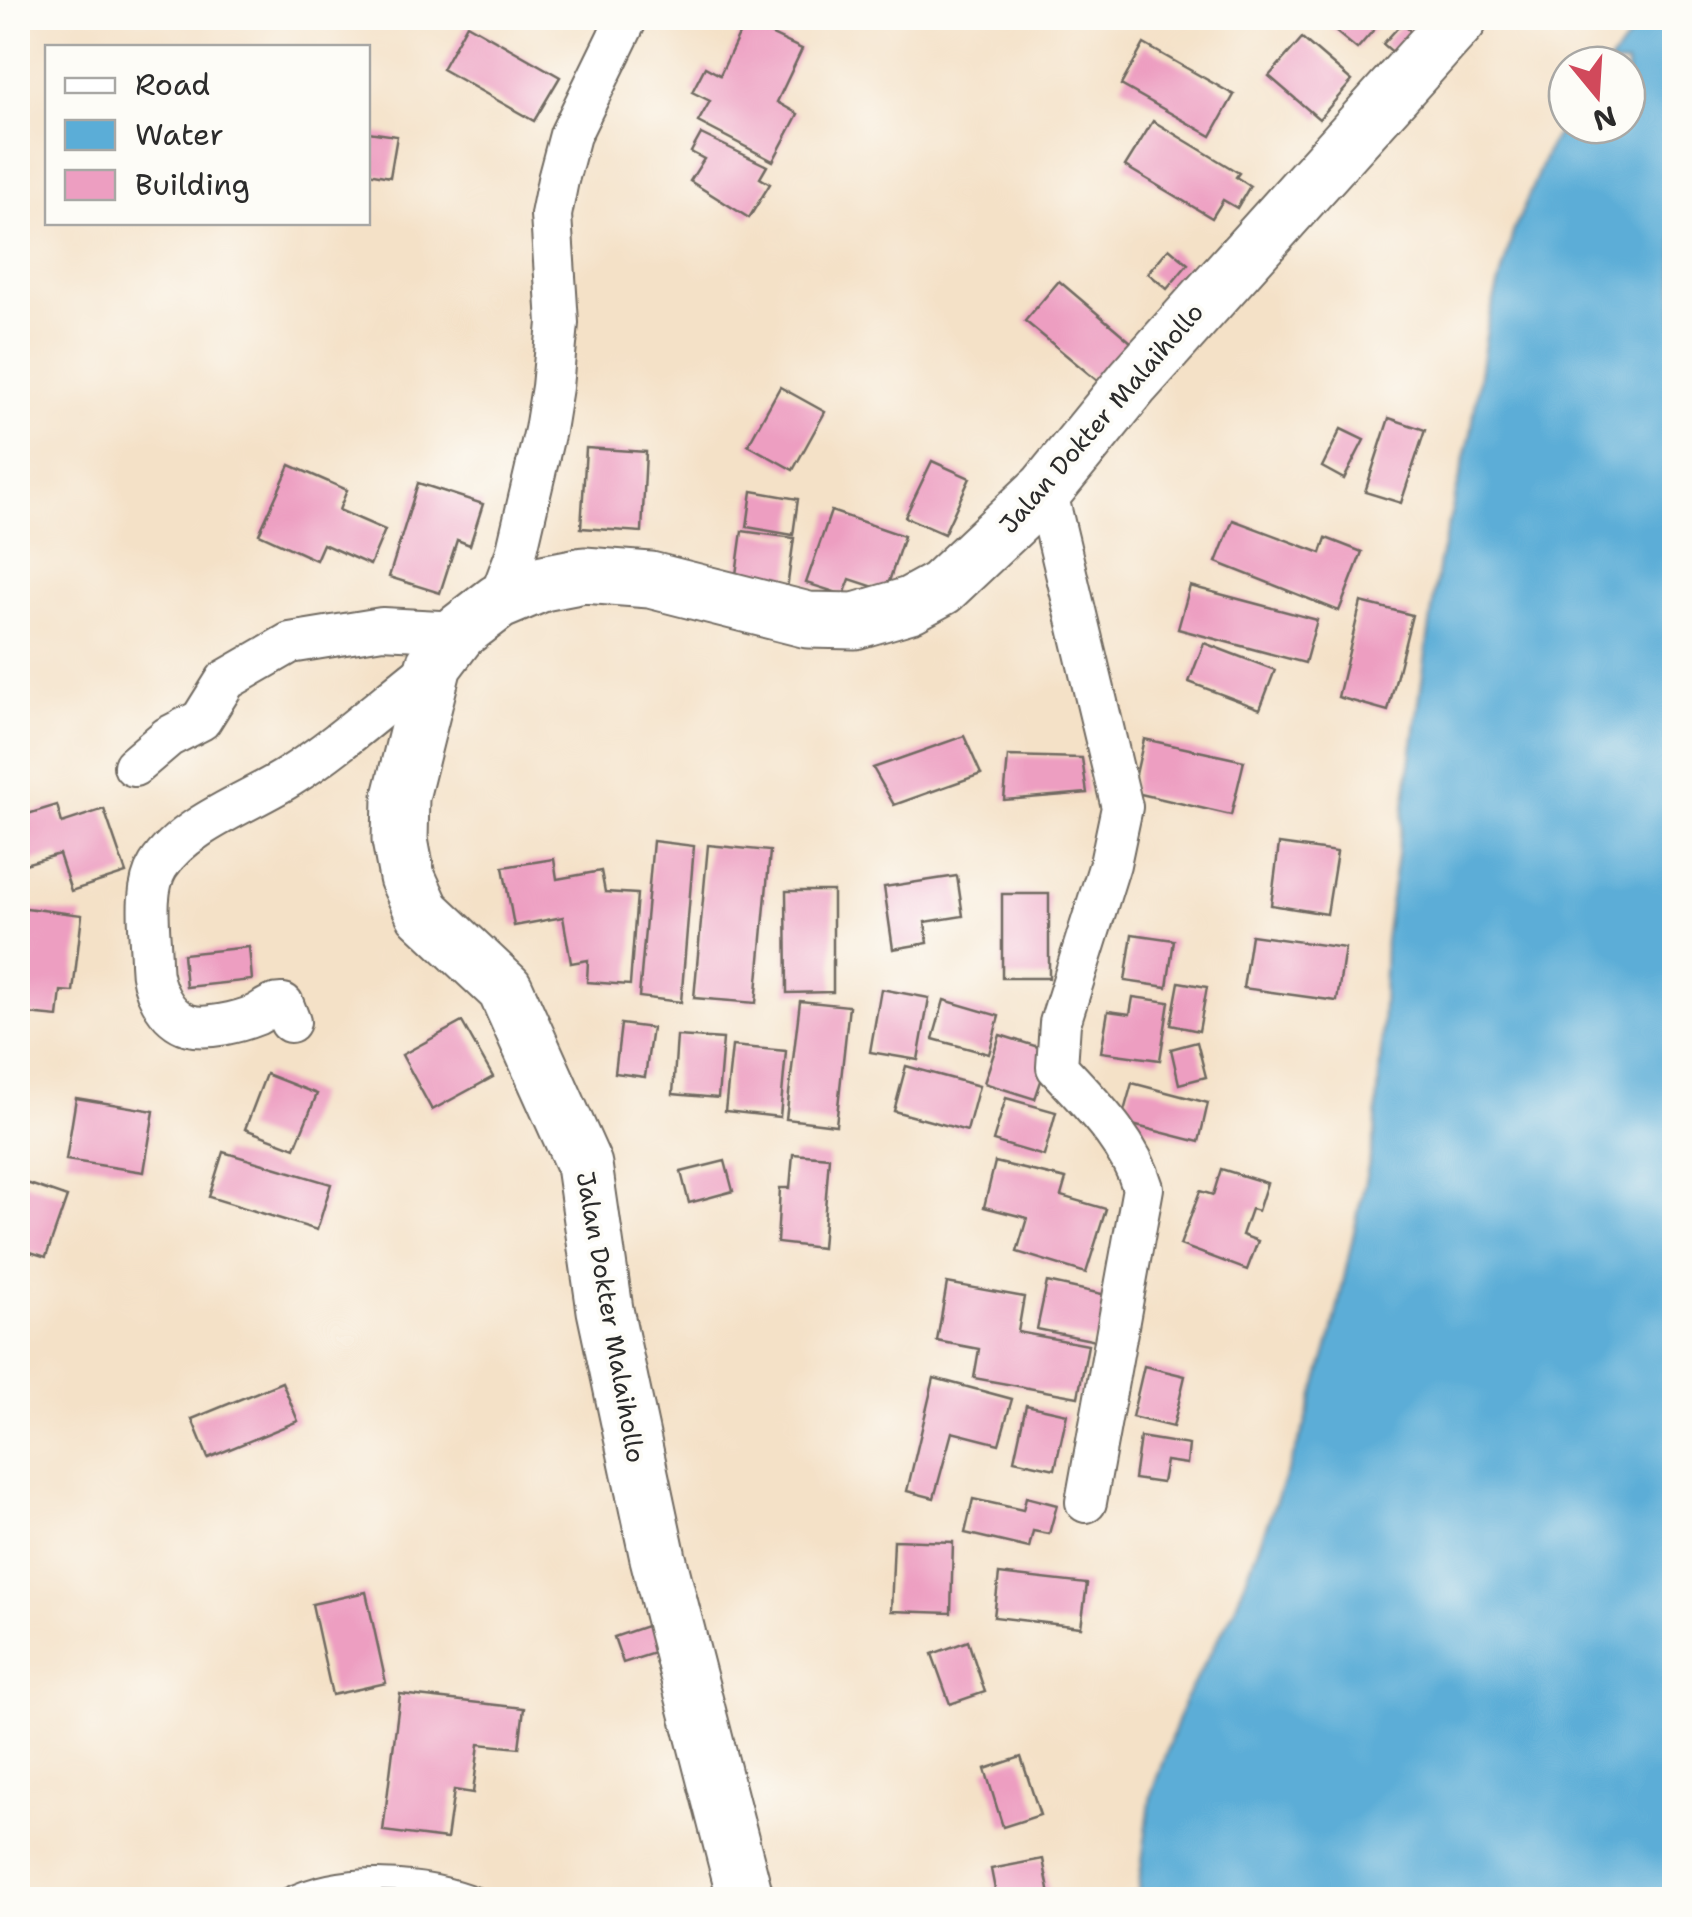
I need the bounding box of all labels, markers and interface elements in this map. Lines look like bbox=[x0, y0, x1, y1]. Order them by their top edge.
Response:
legend bbox=[45, 45, 370, 225]
north arrow bbox=[1547, 45, 1647, 145]
text: Road bbox=[135, 64, 210, 105]
text: N bbox=[1588, 97, 1621, 140]
text: Water bbox=[135, 114, 224, 155]
text: Building bbox=[135, 164, 250, 205]
street label: Jalan Dokter Malaihollo bbox=[991, 295, 1211, 541]
street label: Jalan Dokter Malaihollo bbox=[569, 1169, 653, 1465]

